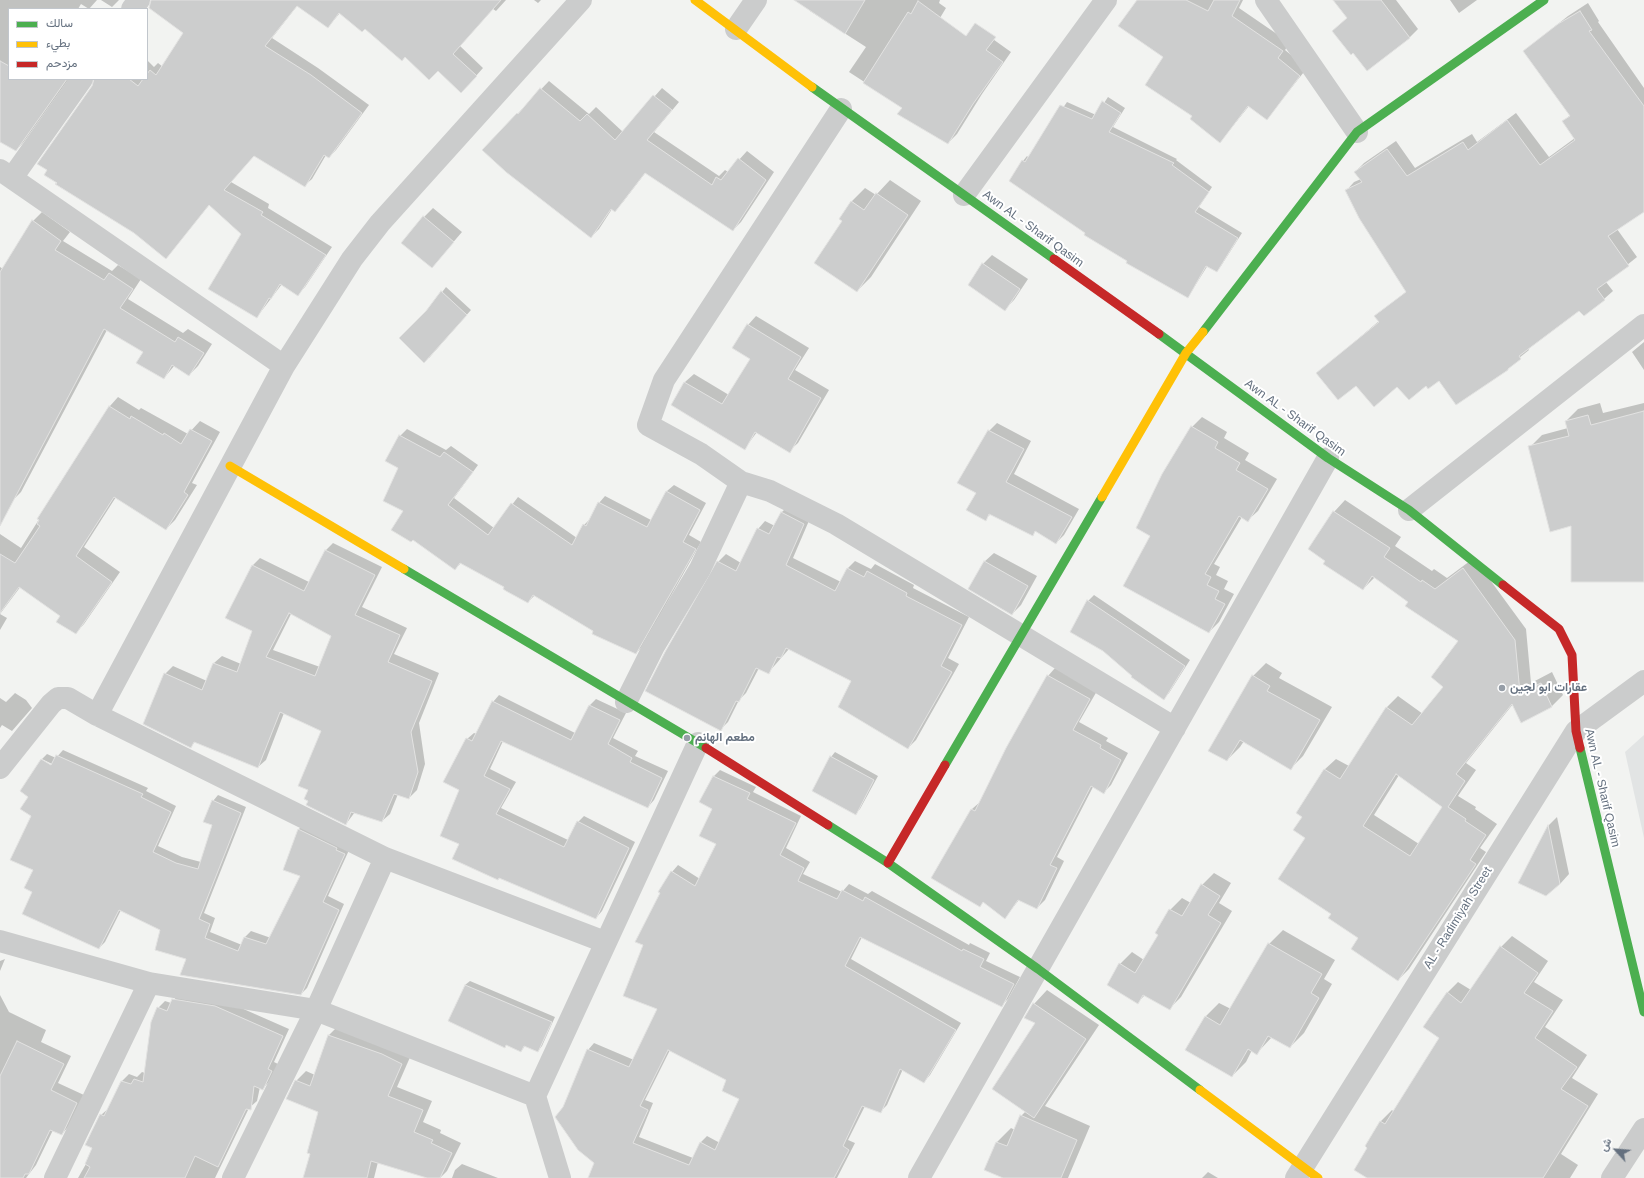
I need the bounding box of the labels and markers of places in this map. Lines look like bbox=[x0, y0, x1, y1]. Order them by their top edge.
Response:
place label: عقارات ابو لجين bbox=[1510, 681, 1587, 695]
marker: عقارات ابو لجين bbox=[1497, 683, 1507, 693]
place label: مطعم الهانم bbox=[695, 731, 755, 745]
marker: مطعم الهانم bbox=[682, 733, 692, 743]

